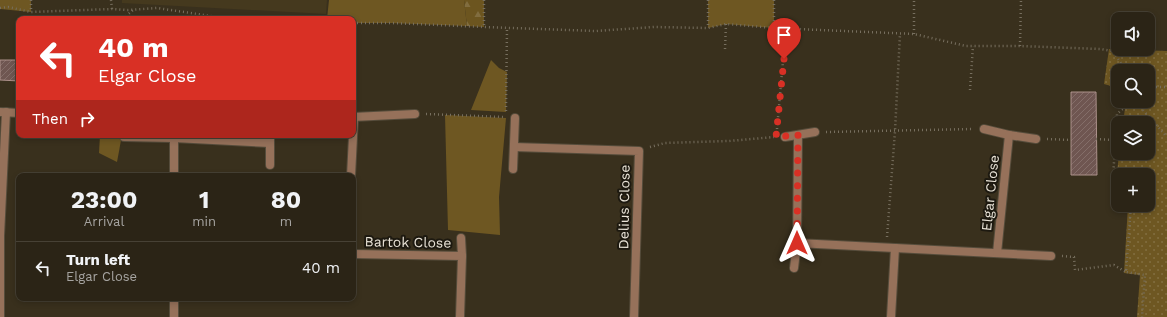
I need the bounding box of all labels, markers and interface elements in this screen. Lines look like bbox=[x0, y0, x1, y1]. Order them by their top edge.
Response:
map controls bbox=[1111, 12, 1155, 212]
button: sound bbox=[1111, 12, 1155, 56]
pin bbox=[767, 18, 801, 59]
icon: arrive bbox=[773, 24, 795, 46]
text: 40 m bbox=[98, 31, 168, 64]
icon: left bbox=[32, 32, 84, 84]
button: search bbox=[1111, 64, 1155, 108]
text: Elgar Close bbox=[98, 65, 196, 86]
icon: right bbox=[76, 108, 98, 130]
text: Then bbox=[32, 110, 68, 128]
button: layers bbox=[1111, 116, 1155, 160]
street label: Elgar Close bbox=[978, 154, 1002, 232]
street label: Delius Close bbox=[615, 165, 633, 249]
button: + bbox=[1111, 168, 1155, 212]
text: 23:00 bbox=[71, 186, 137, 214]
text: 1 bbox=[199, 186, 209, 214]
text: 80 bbox=[271, 186, 301, 214]
text: Arrival bbox=[84, 214, 124, 229]
text: min bbox=[192, 214, 216, 229]
text: m bbox=[280, 214, 292, 229]
position arrow bbox=[776, 222, 818, 264]
street label: Bartok Close bbox=[364, 233, 452, 251]
text: Turn left bbox=[66, 251, 130, 269]
icon: left bbox=[32, 257, 54, 279]
text: 40 m bbox=[302, 259, 340, 277]
text: Elgar Close bbox=[66, 269, 137, 284]

